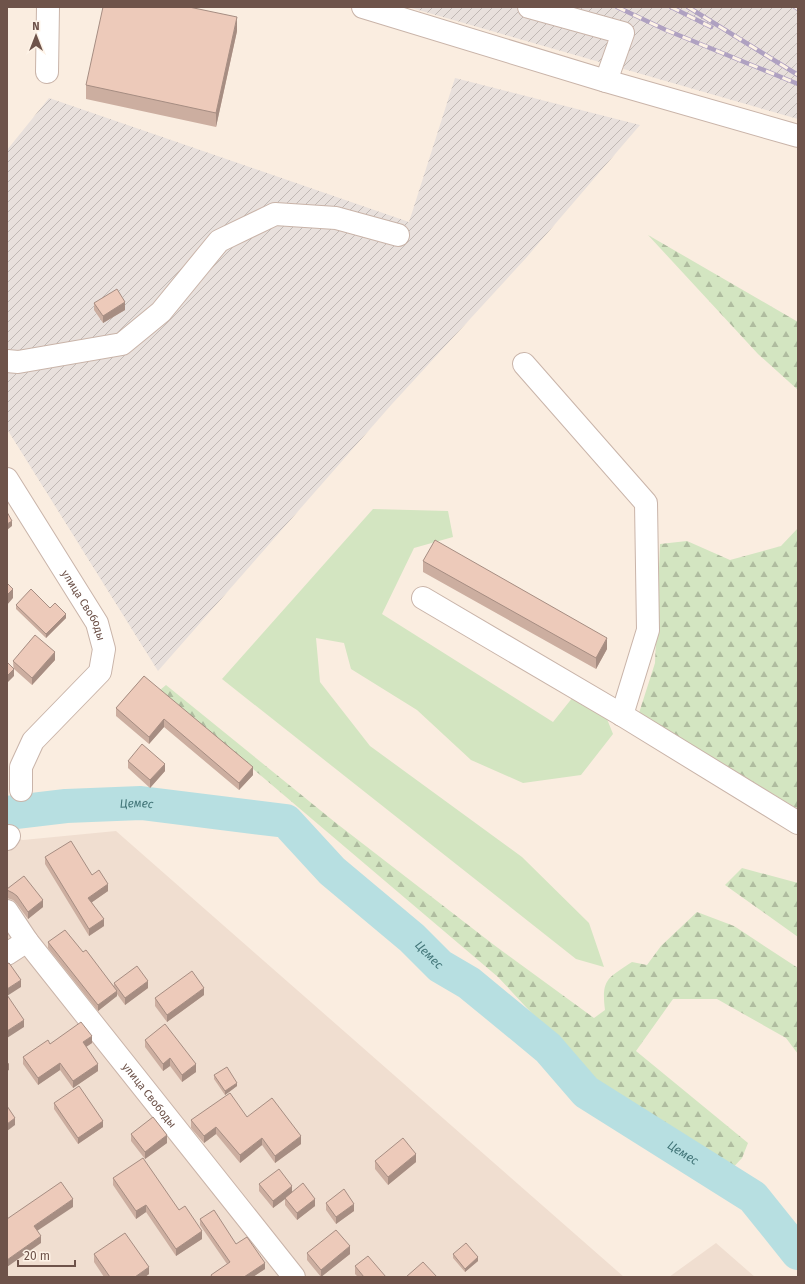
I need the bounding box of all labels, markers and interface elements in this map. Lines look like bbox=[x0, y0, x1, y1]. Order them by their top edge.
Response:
north arrow bbox=[16, 16, 56, 56]
text: N bbox=[32, 20, 40, 33]
street label: улица Свободы bbox=[59, 568, 108, 642]
water label: Цемес bbox=[119, 796, 155, 812]
water label: Цемес bbox=[412, 938, 446, 972]
street label: улица Свободы bbox=[120, 1060, 179, 1130]
water label: Цемес bbox=[665, 1138, 701, 1168]
scale bar bbox=[18, 1242, 75, 1268]
text: 20 m bbox=[24, 1249, 50, 1263]

